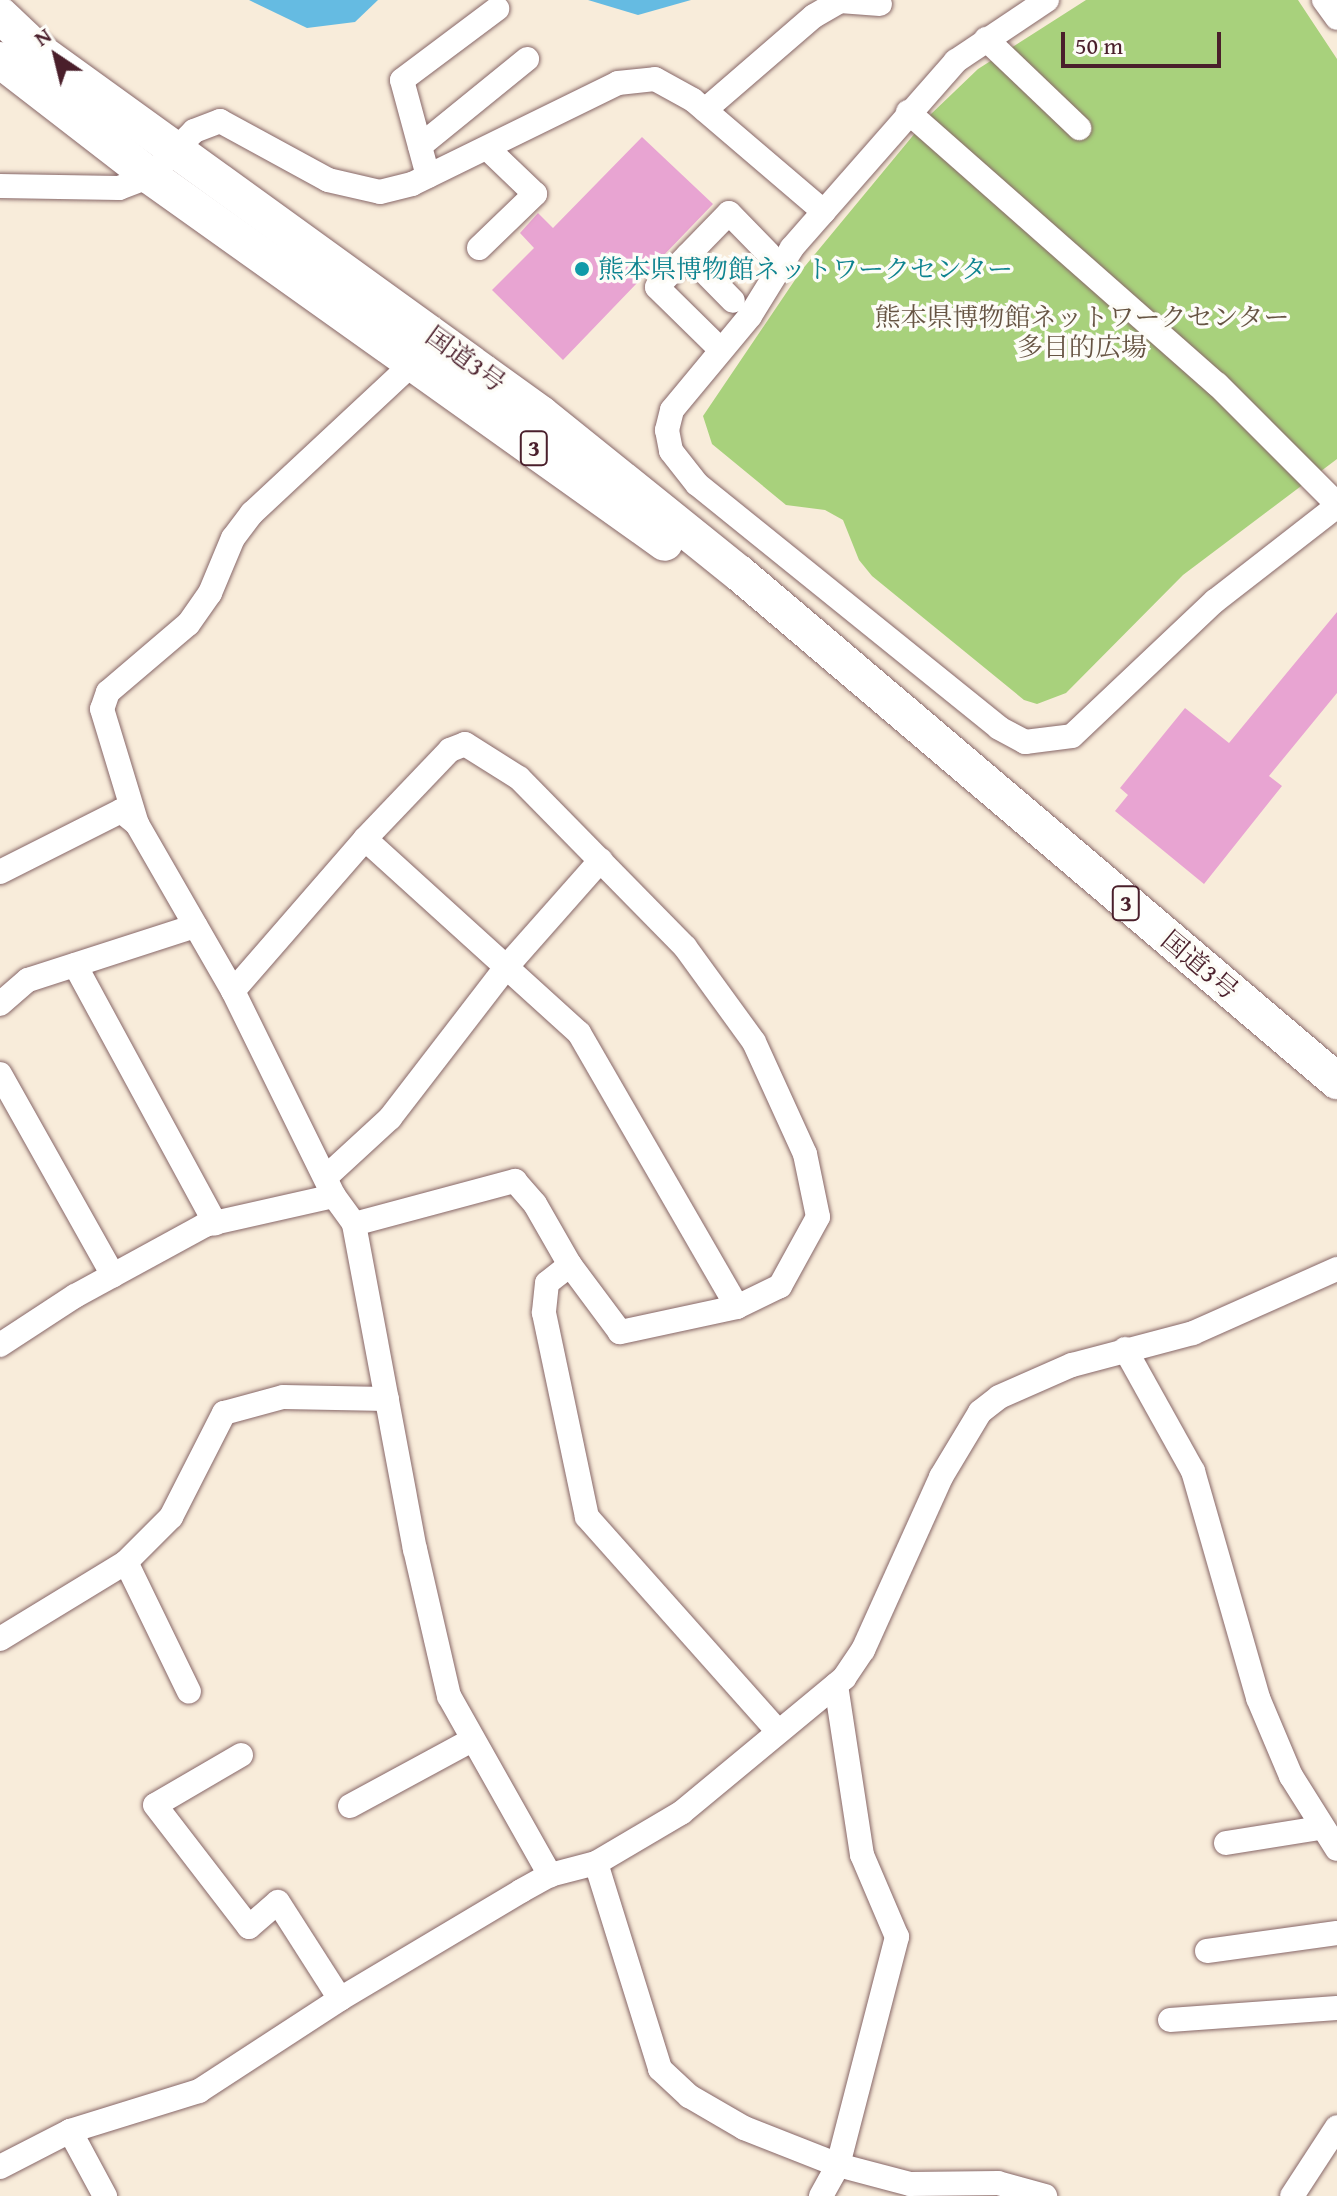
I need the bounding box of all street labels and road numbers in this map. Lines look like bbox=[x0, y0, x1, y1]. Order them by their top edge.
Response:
street label: 国道3号 bbox=[420, 320, 512, 398]
road number: 3 bbox=[518, 428, 550, 468]
road number: 3 bbox=[1110, 883, 1142, 923]
street label: 国道3号 bbox=[1155, 924, 1245, 1006]

